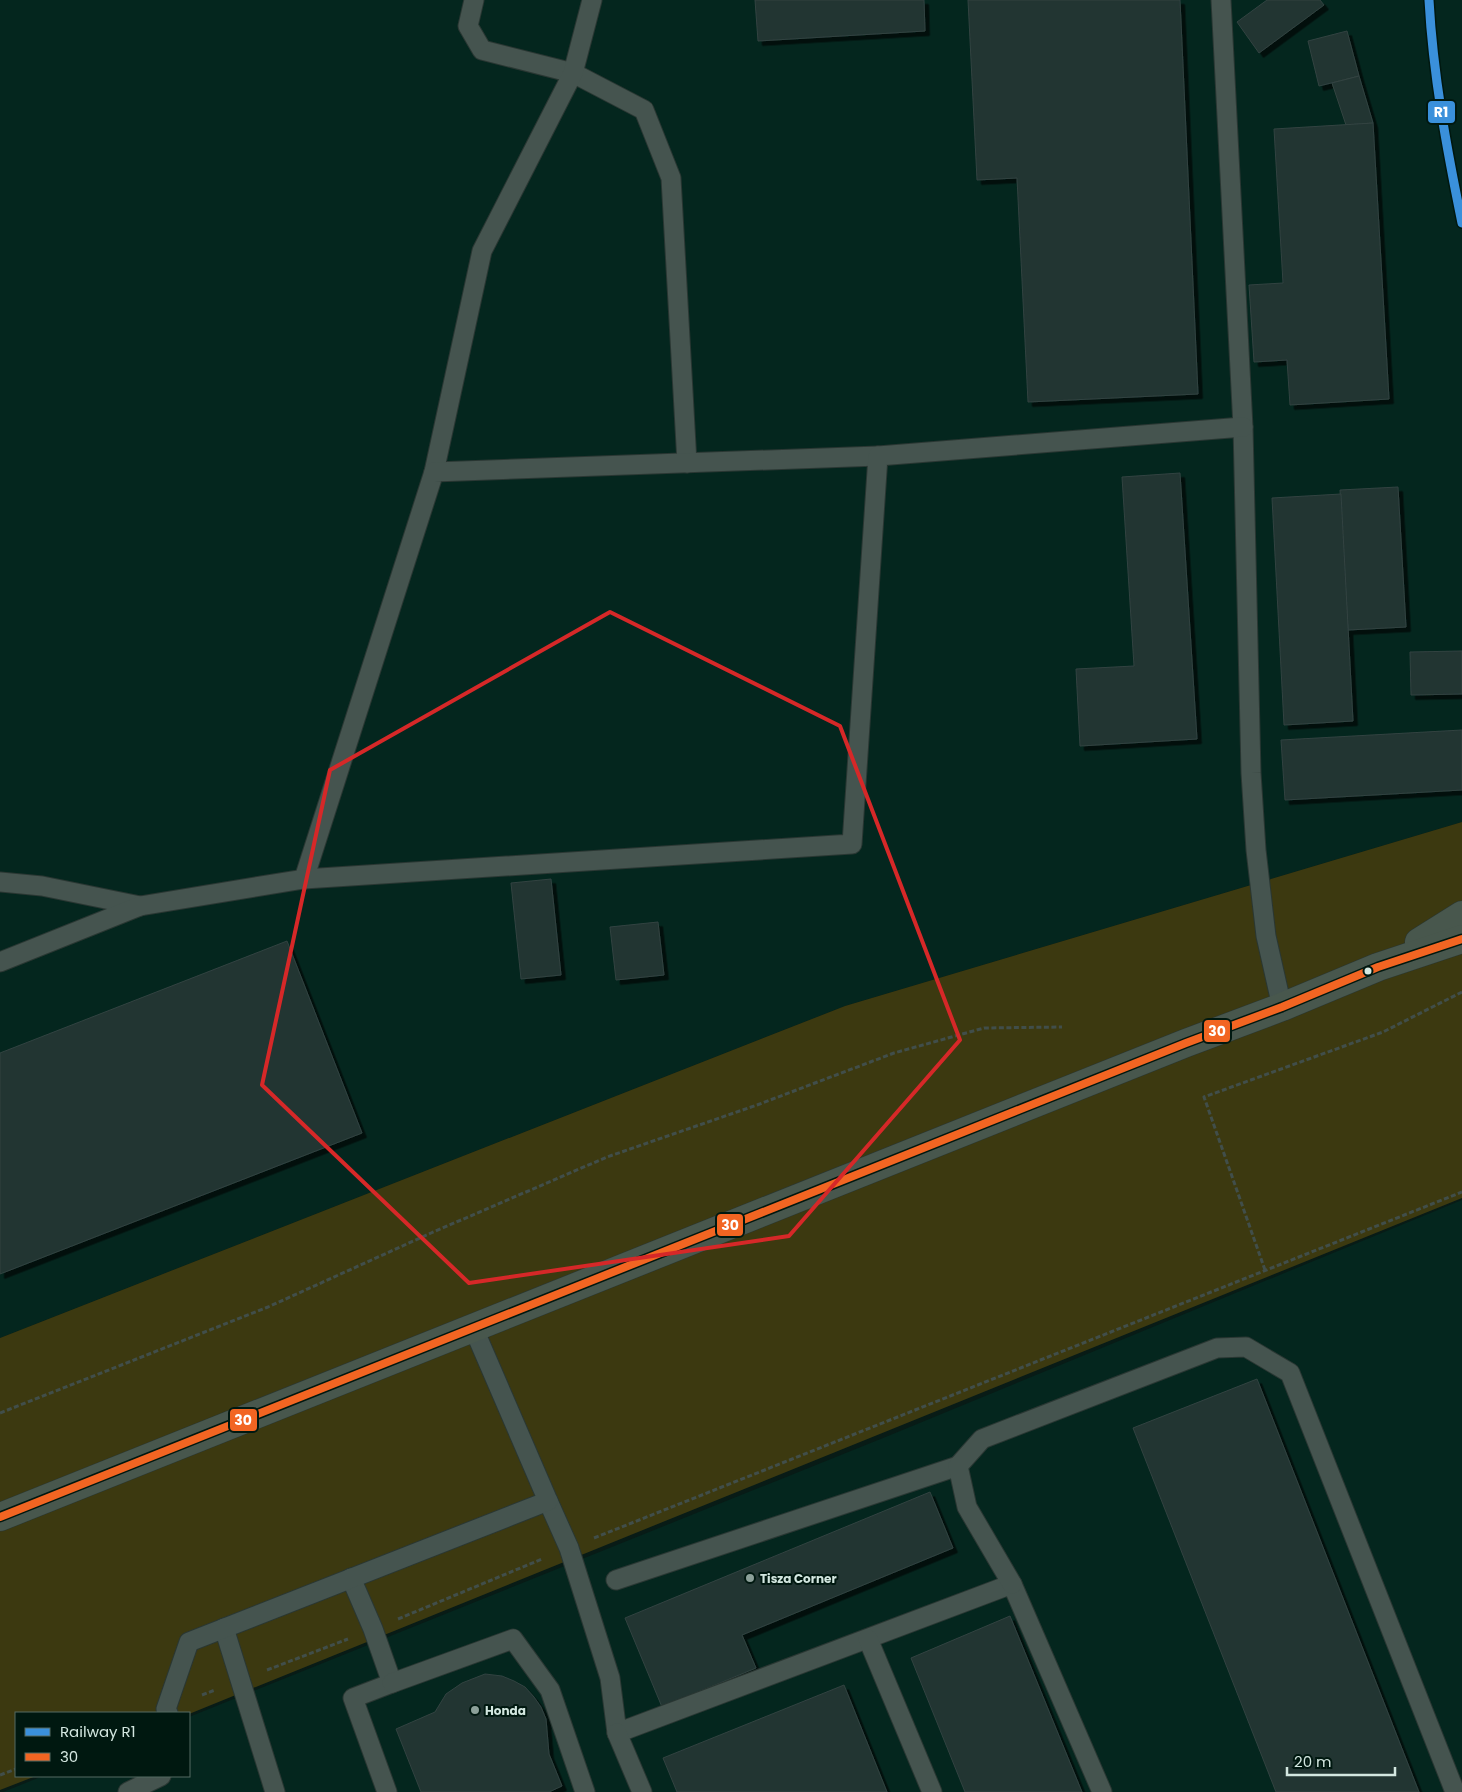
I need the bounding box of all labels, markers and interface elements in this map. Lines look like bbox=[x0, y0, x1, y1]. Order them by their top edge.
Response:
line badge: R1 bbox=[1427, 100, 1456, 124]
text: R1 bbox=[1434, 102, 1448, 122]
unlabelled marker bbox=[1363, 966, 1373, 976]
line badge: 30 bbox=[1203, 1019, 1231, 1043]
text: 30 bbox=[1208, 1021, 1226, 1041]
line badge: 30 bbox=[716, 1213, 744, 1237]
text: 30 bbox=[721, 1215, 739, 1235]
line badge: 30 bbox=[229, 1408, 258, 1432]
text: 30 bbox=[234, 1410, 252, 1430]
place label: Tisza Corner bbox=[760, 1570, 837, 1587]
marker: Tisza Corner bbox=[744, 1572, 756, 1584]
place label: Honda bbox=[485, 1702, 526, 1719]
marker: Honda bbox=[469, 1704, 481, 1716]
legend bbox=[15, 1712, 190, 1777]
text: Railway R1 bbox=[60, 1721, 135, 1742]
scale bar bbox=[1287, 1744, 1394, 1776]
text: 30 bbox=[60, 1746, 78, 1767]
text: 20 m bbox=[1294, 1751, 1332, 1772]

